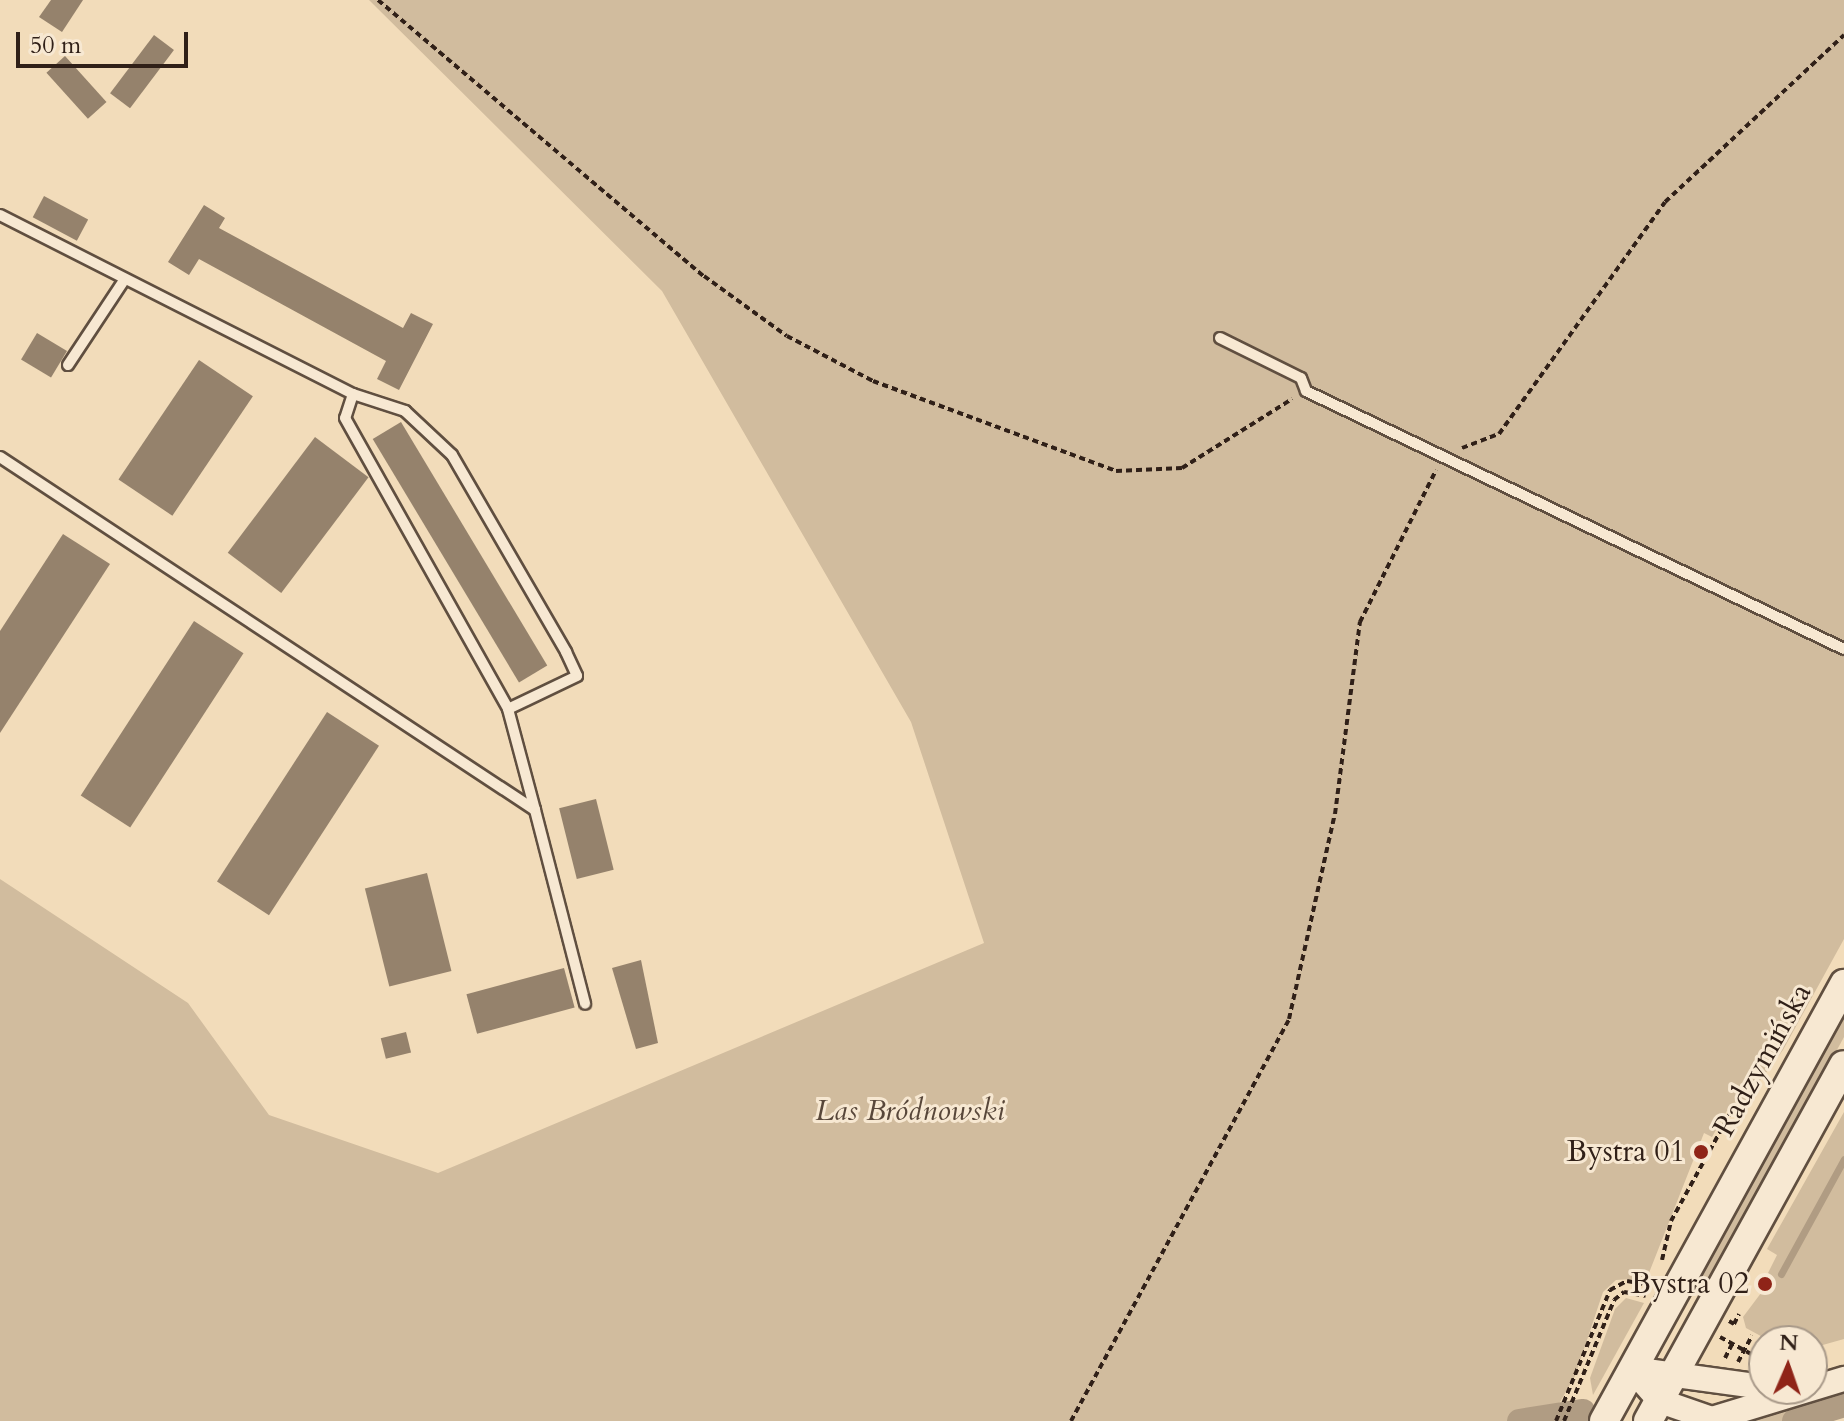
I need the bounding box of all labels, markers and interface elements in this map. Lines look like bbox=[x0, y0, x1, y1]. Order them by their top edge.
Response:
scale bar bbox=[20, 16, 192, 66]
text: 50 m bbox=[30, 29, 81, 62]
street label: Radzymińska bbox=[1706, 977, 1820, 1143]
park label: Las Bródnowski bbox=[815, 1093, 1005, 1129]
place label: Bystra 01 bbox=[1567, 1134, 1685, 1170]
marker: Bystra 01 bbox=[1692, 1143, 1710, 1161]
place label: Bystra 02 bbox=[1631, 1266, 1749, 1302]
marker: Bystra 02 bbox=[1756, 1275, 1774, 1293]
north arrow bbox=[1748, 1325, 1828, 1405]
text: N bbox=[1779, 1328, 1799, 1358]

